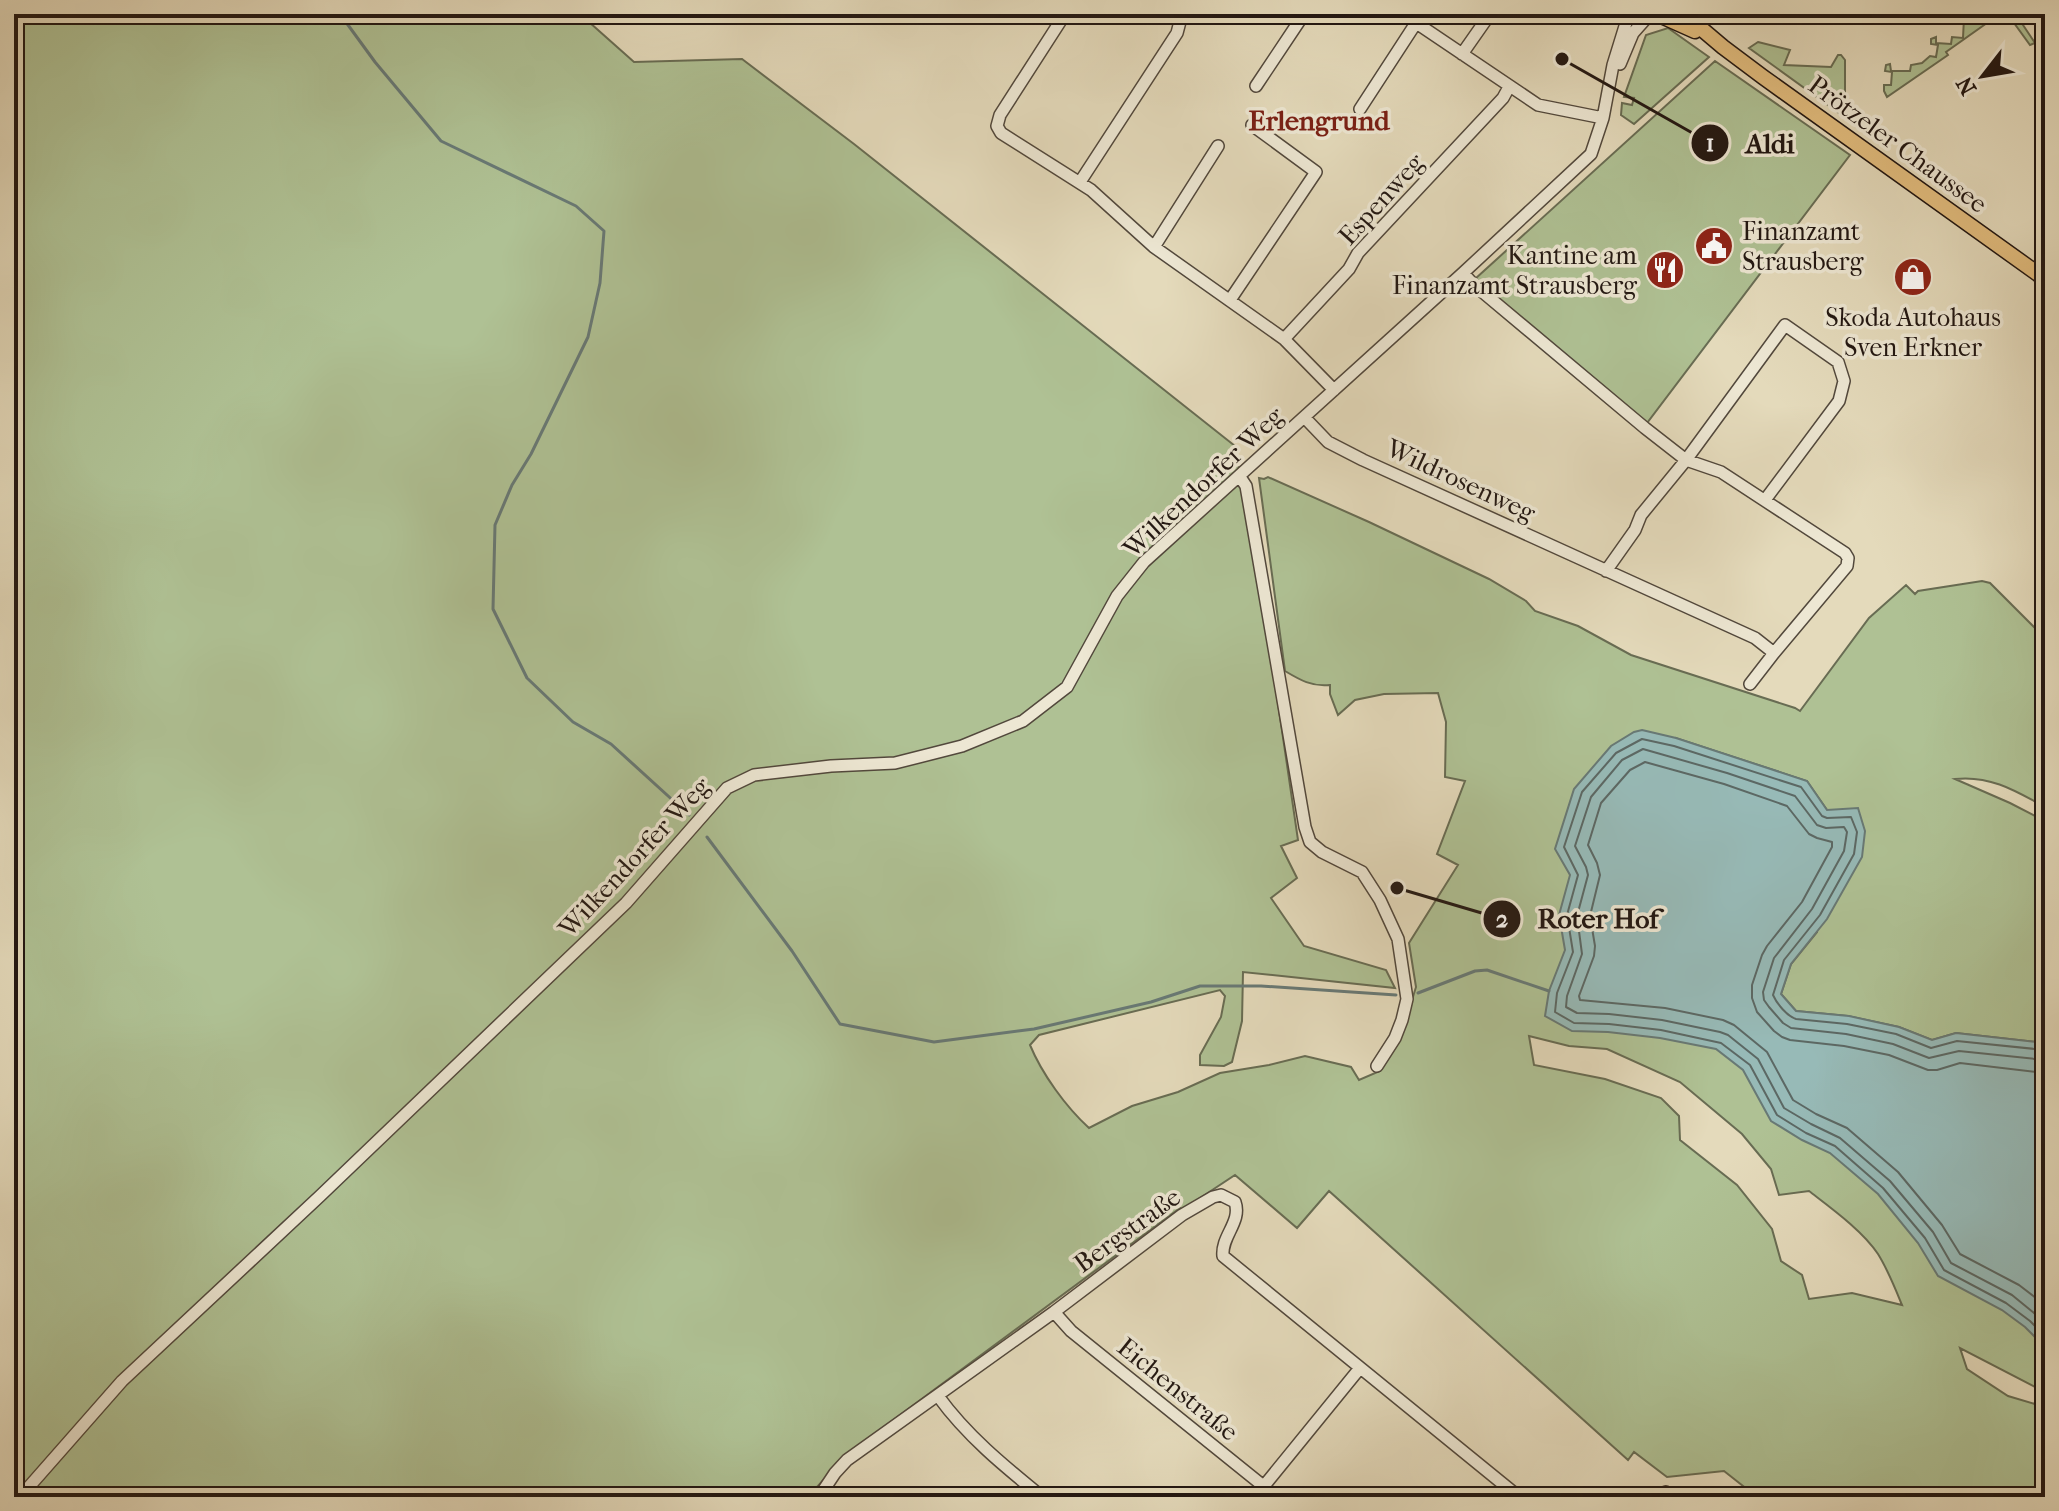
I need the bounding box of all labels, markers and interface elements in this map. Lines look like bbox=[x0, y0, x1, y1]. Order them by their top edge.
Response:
north arrow bbox=[1943, 36, 2023, 116]
street label: Prötzeler Chaussee bbox=[1802, 69, 1993, 220]
text: N bbox=[1951, 72, 1982, 100]
district label: Erlengrund bbox=[1249, 104, 1390, 137]
callout: Aldi bbox=[1690, 117, 1811, 169]
text: Aldi bbox=[1743, 127, 1795, 160]
text: 1 bbox=[1706, 129, 1714, 157]
street label: Espenweg bbox=[1332, 146, 1431, 252]
place label: Finanzamt Strausberg bbox=[1742, 216, 1864, 277]
public building icon: Finanzamt Strausberg bbox=[1693, 225, 1735, 267]
place label: Kantine am Finanzamt Strausberg bbox=[1392, 240, 1638, 301]
restaurant icon: Kantine am Finanzamt Strausberg bbox=[1644, 249, 1686, 291]
shop icon: Skoda Autohaus Sven Erkner bbox=[1892, 256, 1934, 298]
place label: Skoda Autohaus Sven Erkner bbox=[1825, 302, 2001, 363]
street label: Wilkendorfer Weg bbox=[1116, 400, 1291, 565]
street label: Wildrosenweg bbox=[1380, 432, 1541, 529]
street label: Wilkendorfer Weg bbox=[552, 770, 717, 945]
callout: Roter Hof bbox=[1482, 893, 1675, 945]
text: Roter Hof bbox=[1538, 902, 1664, 935]
text: 2 bbox=[1496, 905, 1508, 933]
street label: Bergstraße bbox=[1068, 1181, 1187, 1279]
street label: Eichenstraße bbox=[1111, 1331, 1244, 1448]

